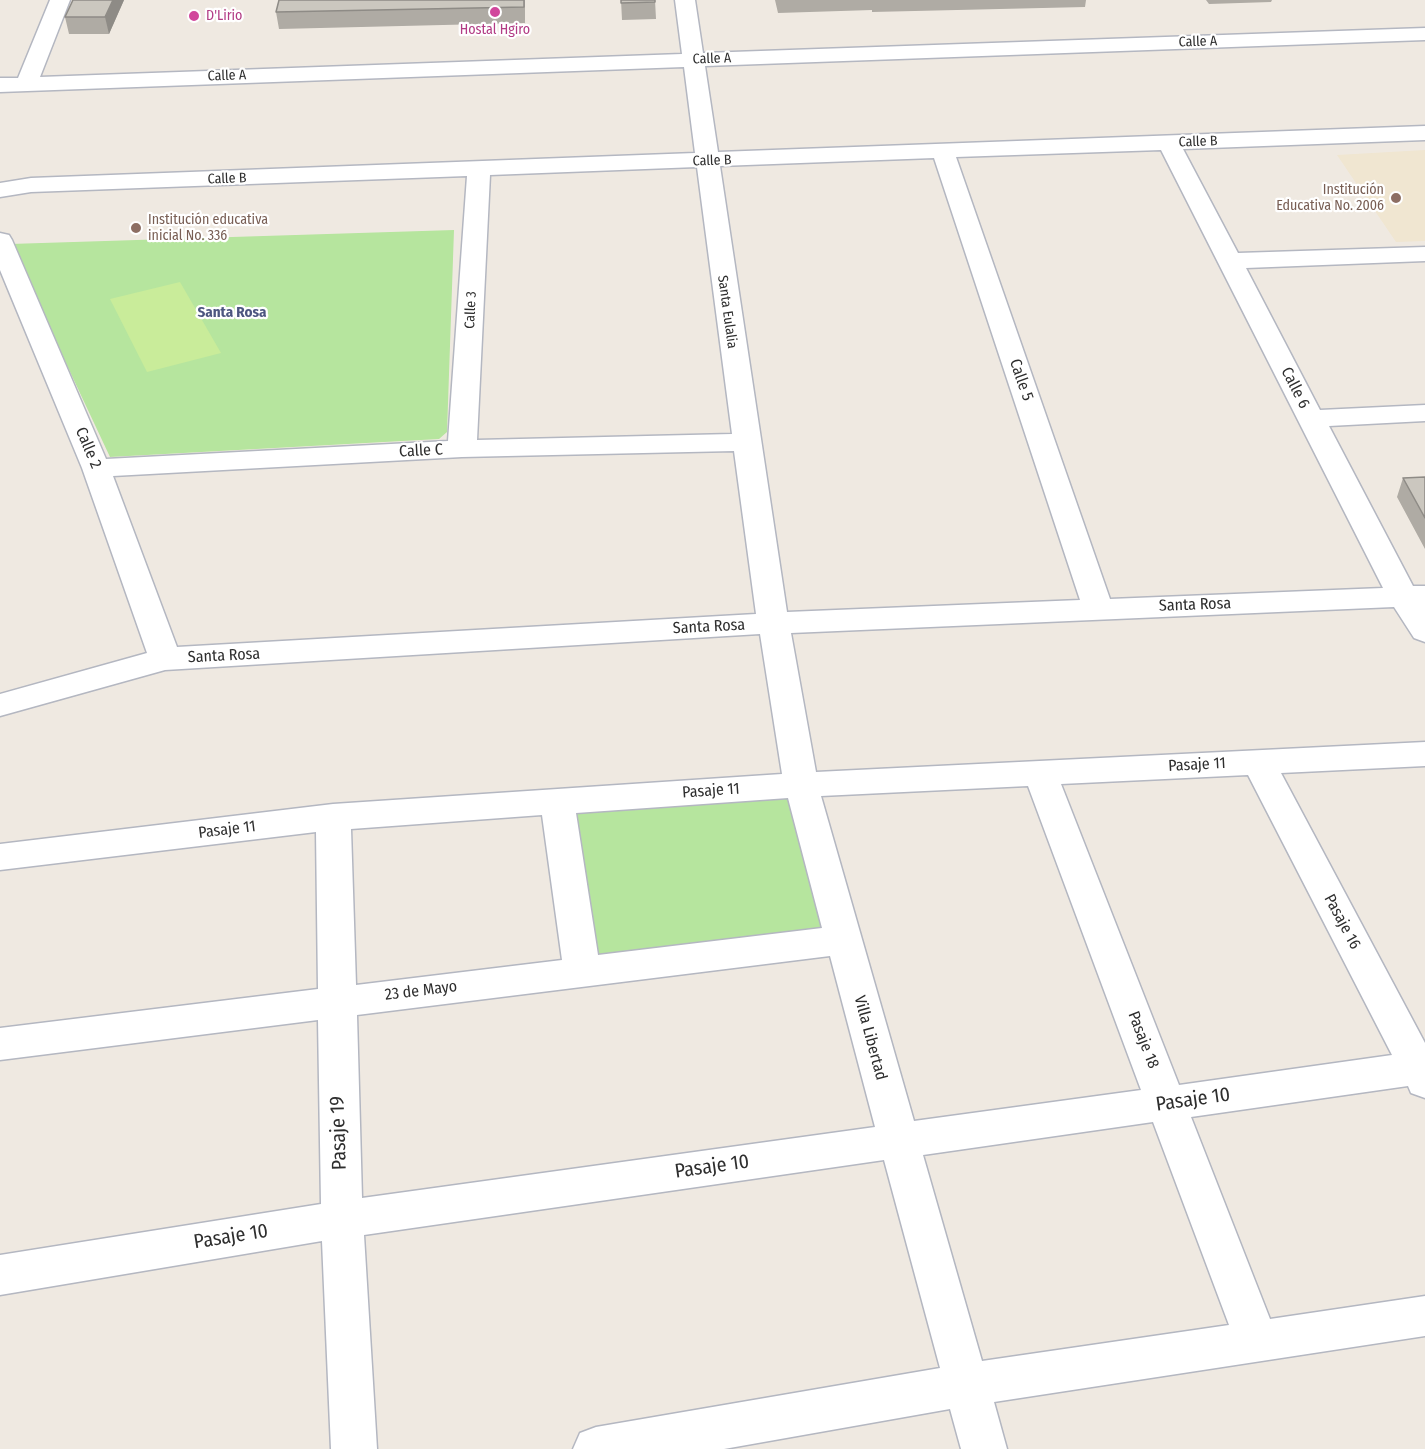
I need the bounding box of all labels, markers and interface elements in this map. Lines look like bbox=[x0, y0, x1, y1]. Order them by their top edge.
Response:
marker: Hostal Hgiro bbox=[488, 5, 502, 19]
place label: D'Lirio bbox=[206, 8, 242, 24]
marker: D'Lirio bbox=[187, 9, 201, 23]
place label: Hostal Hgiro bbox=[460, 22, 530, 38]
street label: Calle A bbox=[1178, 33, 1218, 51]
street label: Calle A bbox=[692, 50, 732, 68]
street label: Calle A bbox=[207, 67, 247, 85]
street label: Calle B bbox=[1178, 133, 1218, 151]
street label: Calle B bbox=[692, 152, 732, 170]
street label: Calle B bbox=[207, 170, 247, 188]
place label: Institución Educativa No. 2006 bbox=[1276, 182, 1384, 214]
marker: Institución Educativa No. 2006 bbox=[1389, 191, 1403, 205]
place label: Institución educativa inicial No. 336 bbox=[148, 212, 268, 244]
marker: Institución educativa inicial No. 336 bbox=[129, 221, 143, 235]
street label: Santa Eulalia bbox=[714, 274, 740, 350]
street label: Calle 3 bbox=[462, 291, 480, 329]
district label: Santa Rosa bbox=[198, 304, 266, 322]
street label: Calle 5 bbox=[1005, 357, 1037, 403]
street label: Calle 6 bbox=[1277, 364, 1313, 412]
street label: Calle 2 bbox=[71, 425, 105, 471]
street label: Calle C bbox=[399, 440, 443, 462]
street label: Santa Rosa bbox=[1158, 594, 1232, 616]
street label: Santa Rosa bbox=[672, 616, 746, 638]
street label: Santa Rosa bbox=[187, 645, 261, 667]
street label: Pasaje 11 bbox=[1168, 754, 1226, 776]
street label: Pasaje 11 bbox=[682, 779, 740, 803]
street label: Pasaje 11 bbox=[197, 817, 257, 843]
street label: Pasaje 16 bbox=[1320, 891, 1364, 953]
street label: 23 de Mayo bbox=[384, 977, 458, 1005]
street label: Villa Libertad bbox=[849, 994, 891, 1082]
street label: Pasaje 18 bbox=[1123, 1009, 1163, 1071]
street label: Pasaje 10 bbox=[1154, 1083, 1232, 1117]
street label: Pasaje 19 bbox=[326, 1095, 352, 1171]
street label: Pasaje 10 bbox=[673, 1150, 751, 1184]
street label: Pasaje 10 bbox=[192, 1219, 270, 1255]

